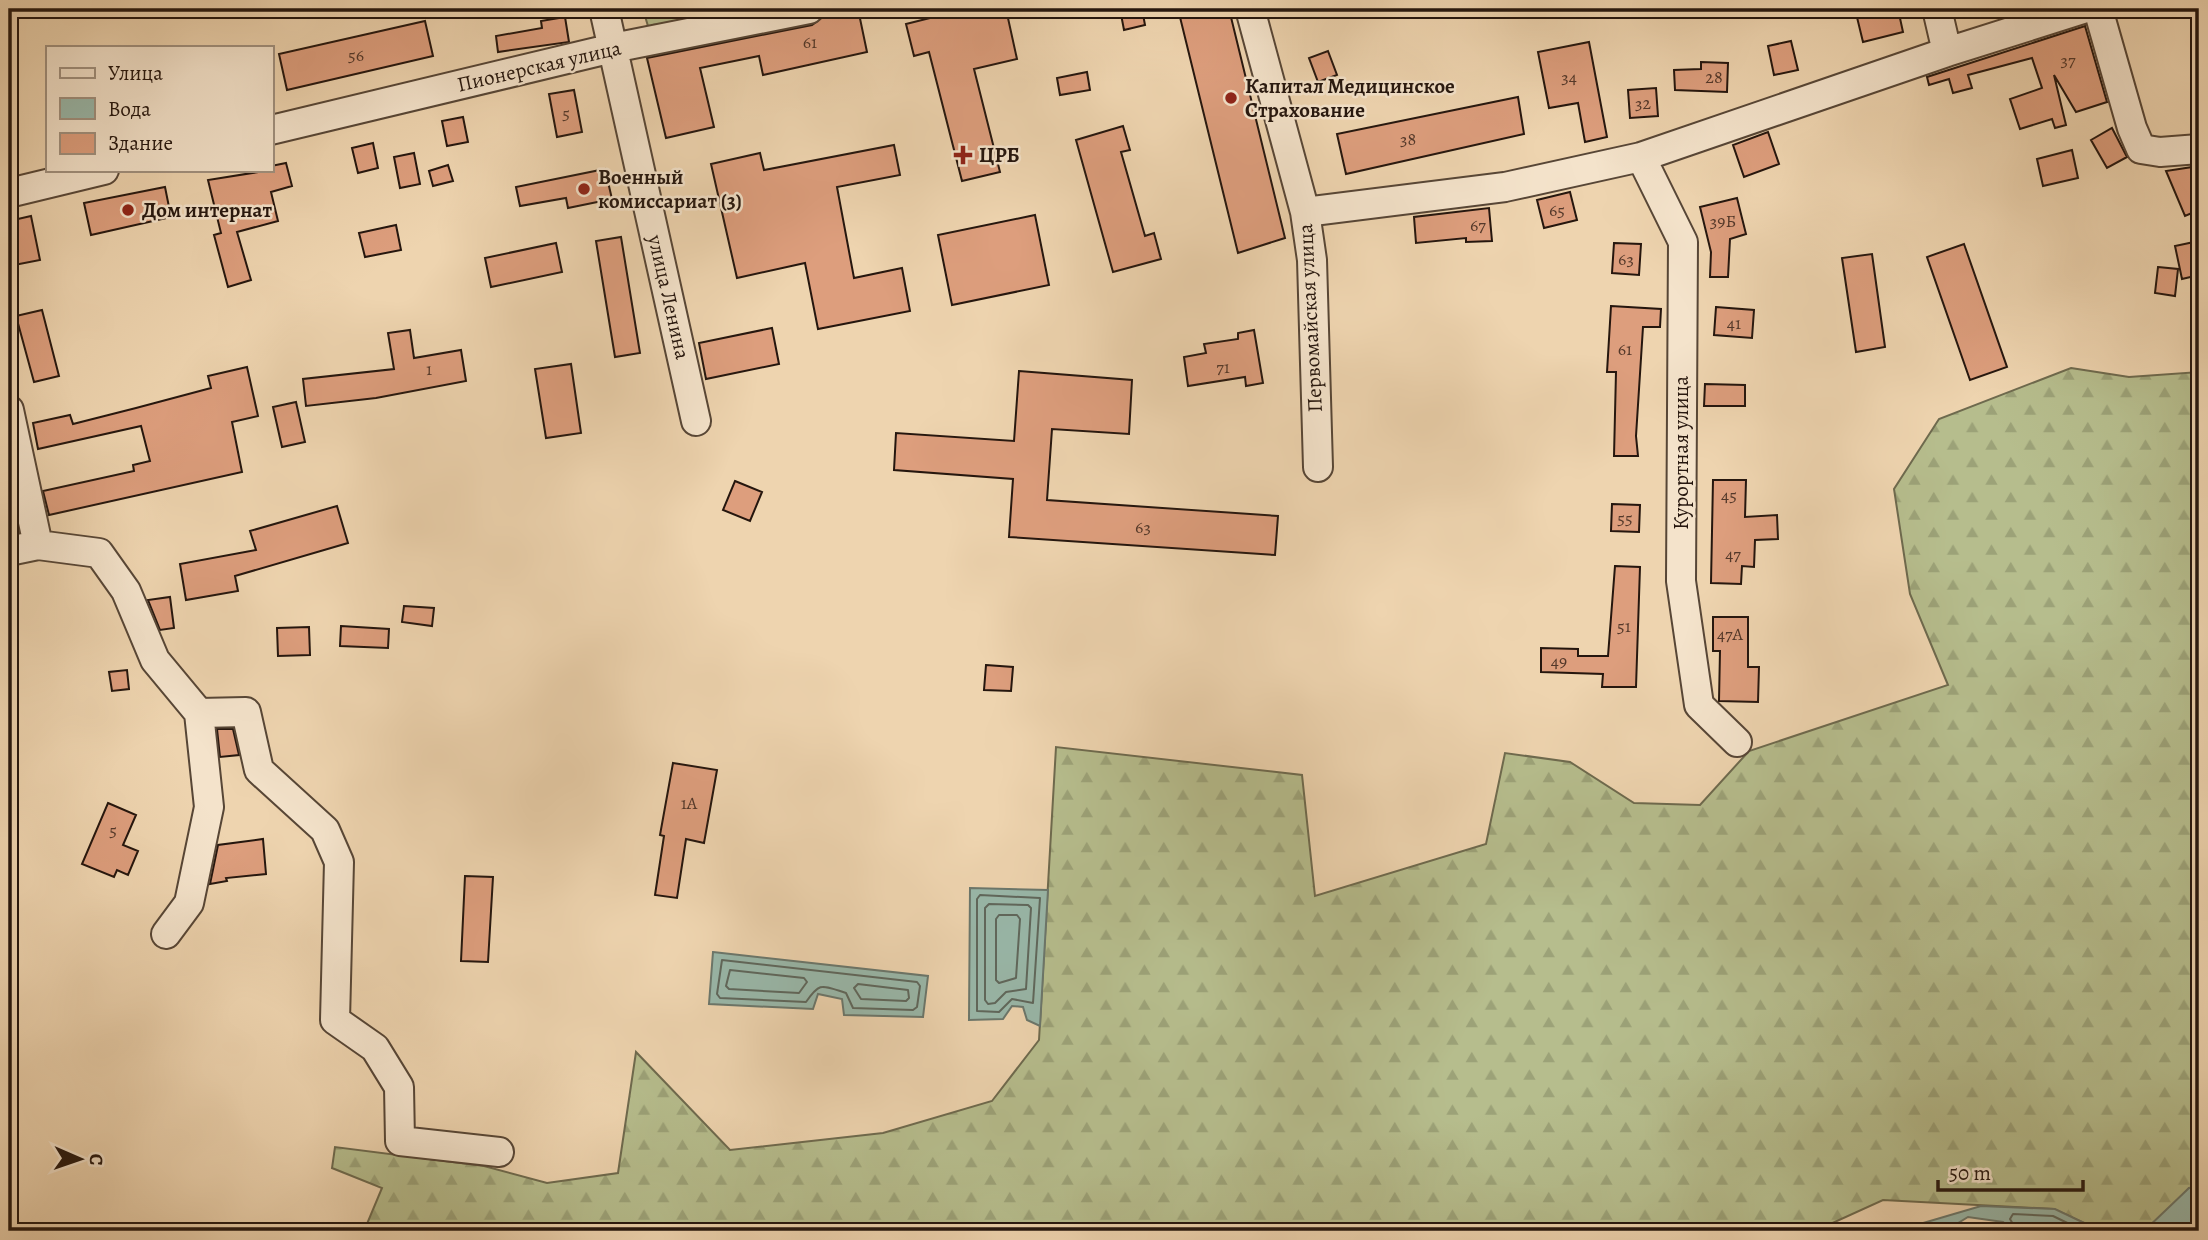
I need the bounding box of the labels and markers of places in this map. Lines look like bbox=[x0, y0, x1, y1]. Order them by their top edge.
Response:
place label: Капитал Медицинское Страхование bbox=[1245, 72, 1455, 124]
marker: Капитал Медицинское Страхование bbox=[1223, 90, 1239, 106]
place label: ЦРБ bbox=[979, 141, 1020, 169]
marker: ЦРБ bbox=[953, 145, 973, 165]
place label: Военный комиссариат (3) bbox=[598, 163, 742, 215]
marker: Военный комиссариат (3) bbox=[576, 181, 592, 197]
place label: Дом интернат bbox=[142, 196, 273, 224]
marker: Дом интернат bbox=[120, 202, 136, 218]

